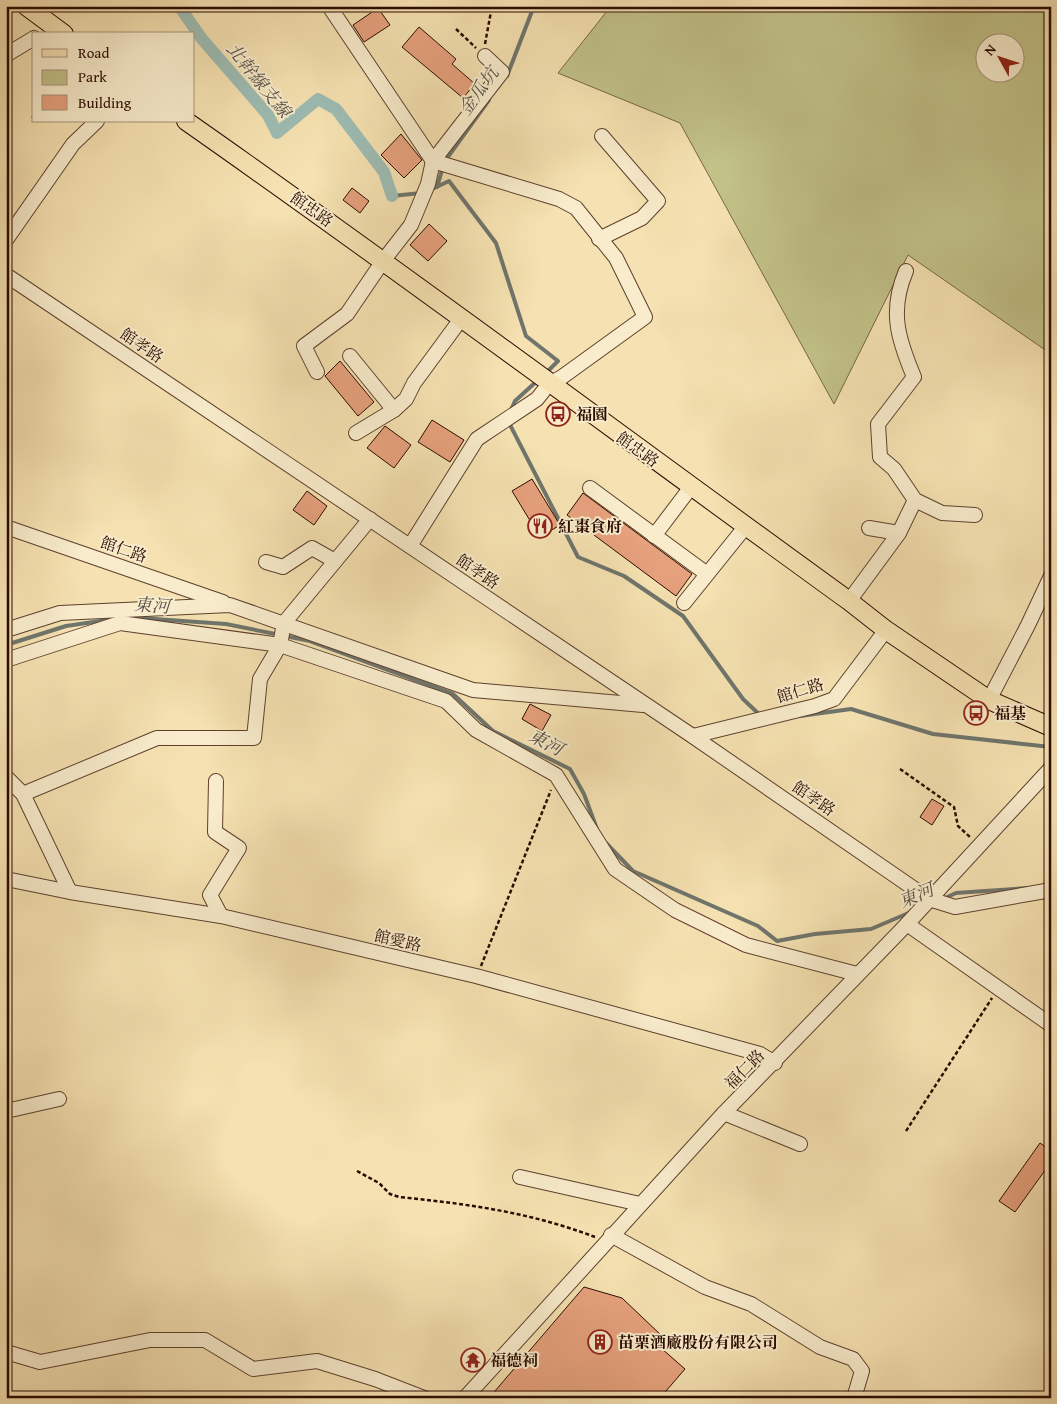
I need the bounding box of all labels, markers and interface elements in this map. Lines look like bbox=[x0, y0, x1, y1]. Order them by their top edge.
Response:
legend bbox=[32, 32, 195, 122]
north arrow bbox=[974, 32, 1024, 82]
water label: 北幹線支線 bbox=[220, 37, 299, 125]
text: N bbox=[979, 39, 1001, 60]
text: Road bbox=[78, 42, 109, 63]
water label: 金瓜坑 bbox=[451, 59, 507, 121]
text: Park bbox=[78, 66, 107, 87]
text: Building bbox=[78, 92, 132, 113]
street label: 館忠路 bbox=[285, 185, 339, 233]
street label: 館孝路 bbox=[115, 322, 169, 368]
bus stop icon: 福園 bbox=[545, 401, 571, 427]
place label: 福園 bbox=[576, 402, 608, 426]
street label: 館忠路 bbox=[612, 425, 664, 473]
restaurant icon: 紅棗食府 bbox=[527, 513, 553, 539]
place label: 紅棗食府 bbox=[558, 514, 622, 538]
street label: 館仁路 bbox=[97, 530, 151, 568]
street label: 館孝路 bbox=[451, 548, 505, 594]
water label: 東河 bbox=[133, 590, 174, 620]
street label: 館仁路 bbox=[774, 672, 826, 708]
bus stop icon: 福基 bbox=[963, 700, 989, 726]
place label: 福基 bbox=[994, 701, 1026, 725]
water label: 東河 bbox=[524, 722, 571, 764]
street label: 館孝路 bbox=[787, 775, 841, 821]
water label: 東河 bbox=[894, 874, 941, 914]
street label: 館愛路 bbox=[372, 923, 424, 957]
street label: 福仁路 bbox=[719, 1044, 769, 1094]
building icon: 苗栗酒廠股份有限公司 bbox=[587, 1329, 613, 1355]
place label: 苗栗酒廠股份有限公司 bbox=[618, 1330, 778, 1354]
temple icon: 福德祠 bbox=[460, 1347, 486, 1373]
place label: 福德祠 bbox=[490, 1348, 538, 1372]

